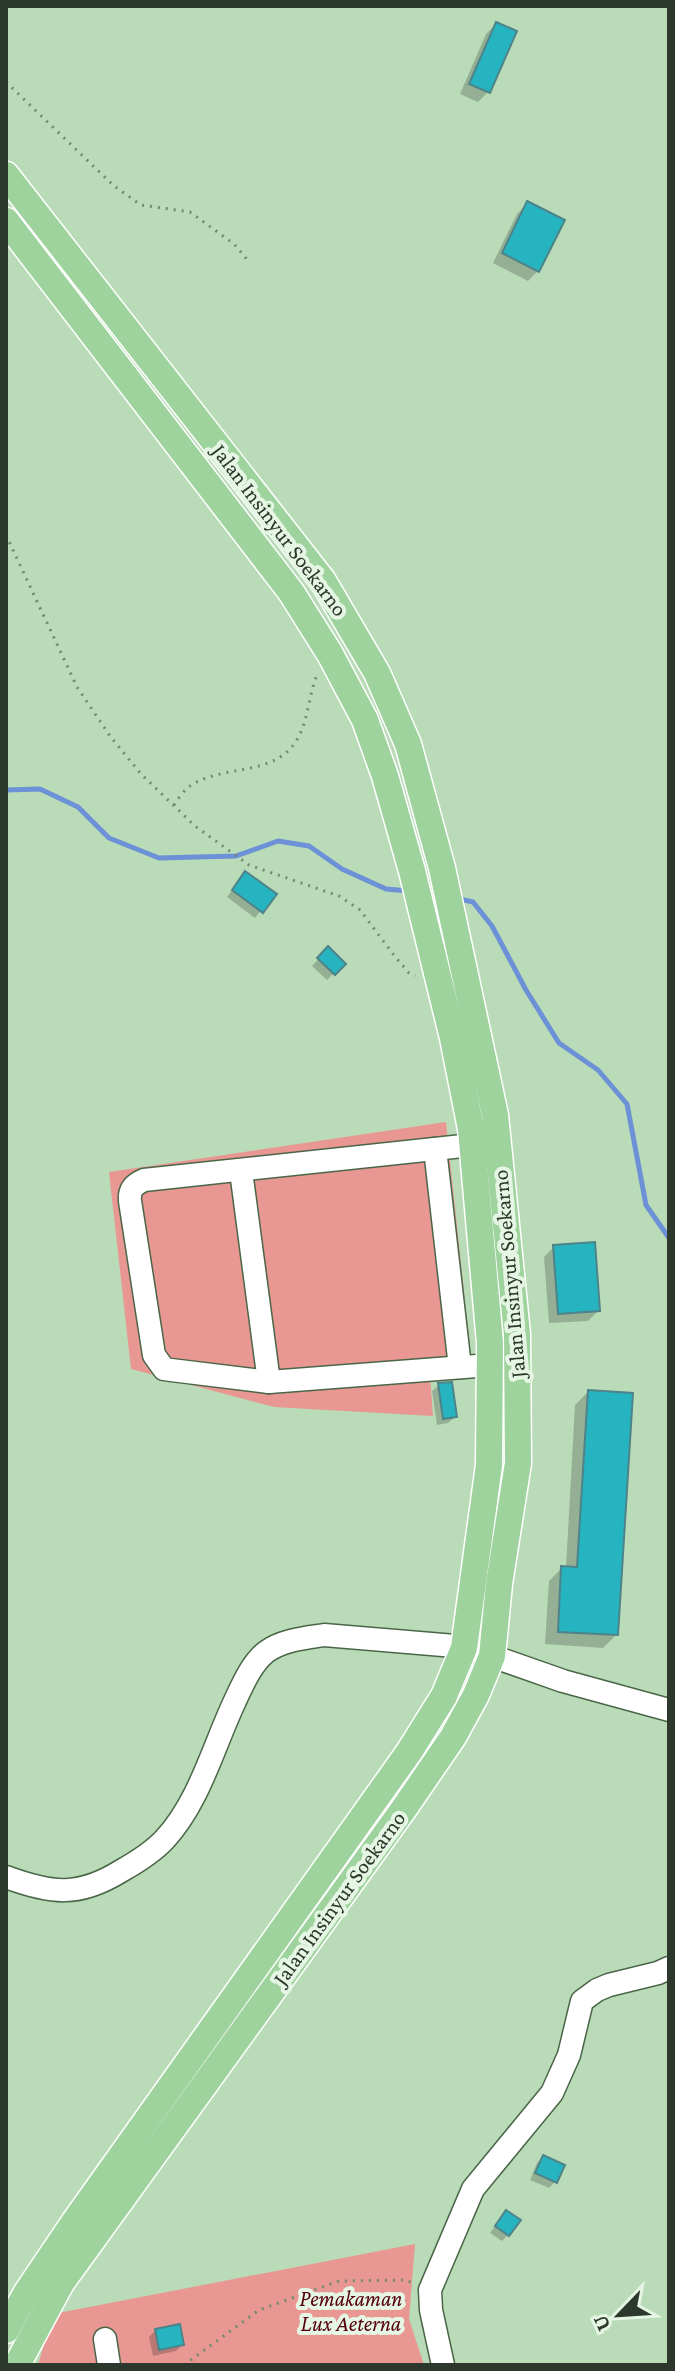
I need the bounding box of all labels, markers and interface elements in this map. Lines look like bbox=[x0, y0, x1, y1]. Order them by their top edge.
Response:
street label: Jalan Insinyur Soekarno bbox=[206, 437, 353, 621]
street label: Jalan Insinyur Soekarno bbox=[487, 1169, 531, 1381]
street label: Jalan Insinyur Soekarno bbox=[266, 1806, 411, 1992]
north arrow bbox=[579, 2275, 659, 2355]
park label: Pemakaman Lux Aeterna bbox=[300, 2286, 402, 2336]
text: U bbox=[587, 2311, 616, 2335]

